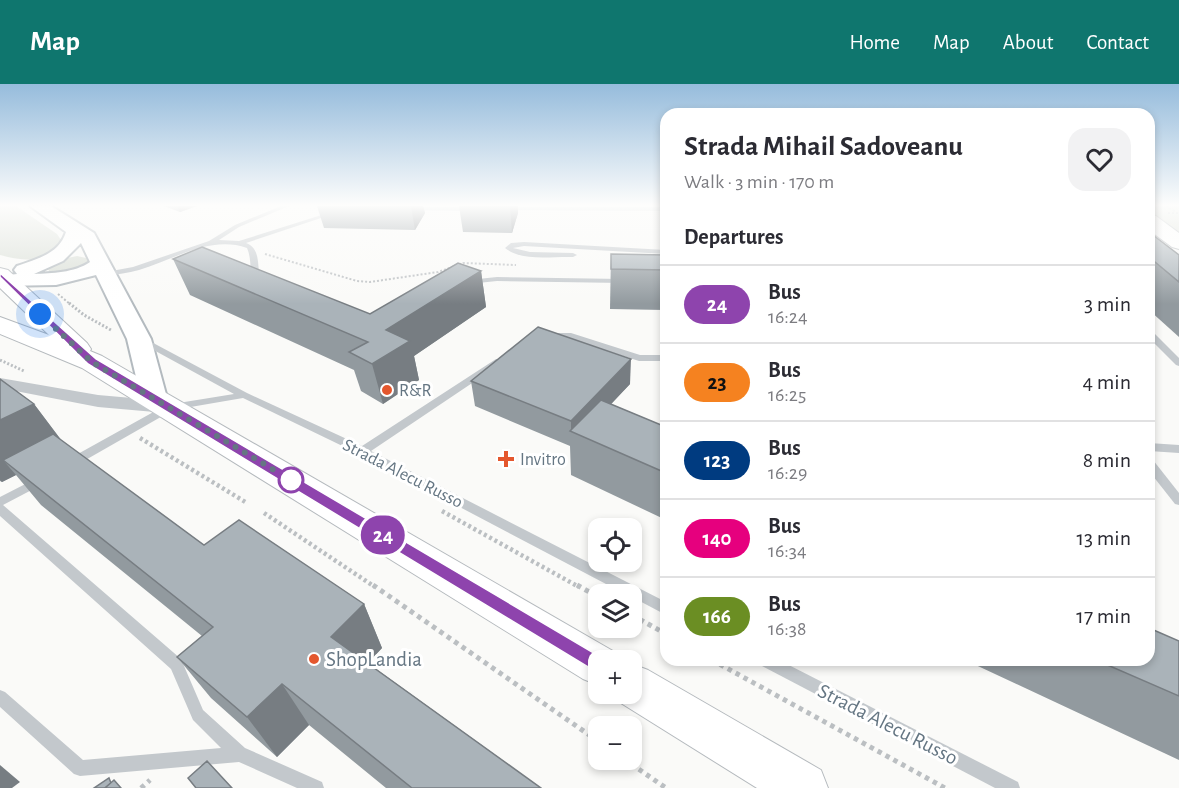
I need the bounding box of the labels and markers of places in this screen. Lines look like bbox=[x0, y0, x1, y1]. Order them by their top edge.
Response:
place label: R&R bbox=[399, 382, 431, 400]
marker: R&R bbox=[380, 383, 394, 397]
marker: Invitro bbox=[497, 450, 515, 468]
place label: Invitro bbox=[520, 451, 566, 469]
unlabelled marker bbox=[278, 467, 304, 493]
place label: ShopLandia bbox=[326, 649, 422, 670]
marker: ShopLandia bbox=[307, 652, 321, 666]

